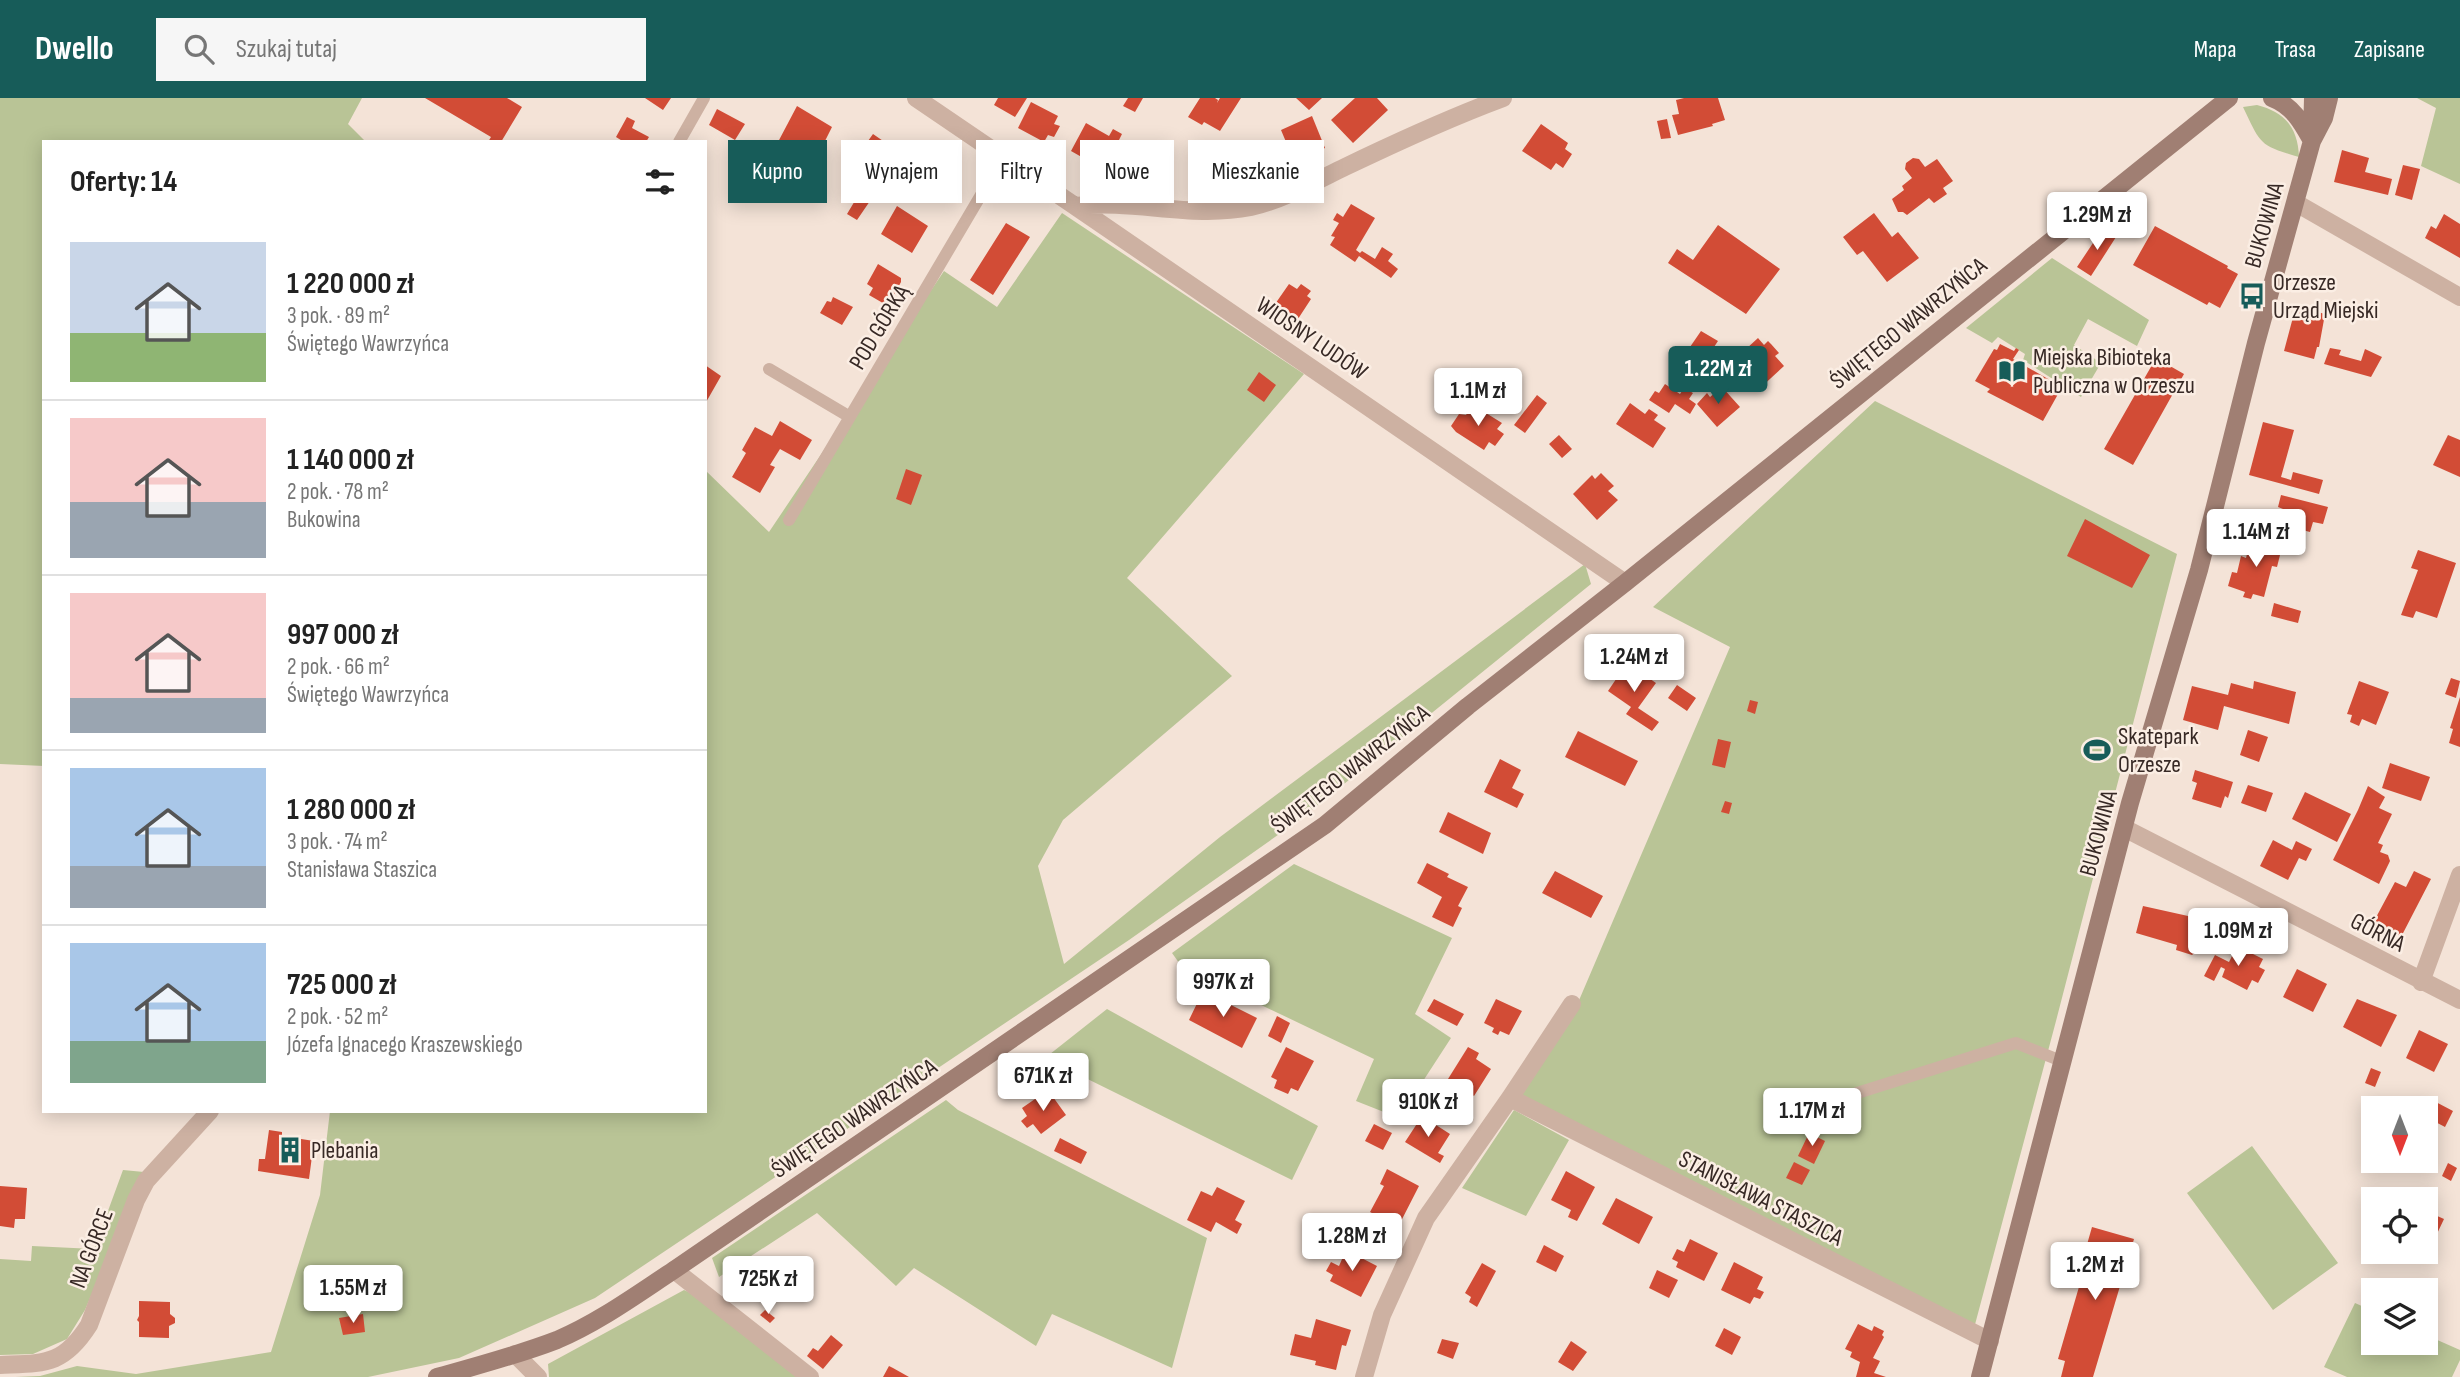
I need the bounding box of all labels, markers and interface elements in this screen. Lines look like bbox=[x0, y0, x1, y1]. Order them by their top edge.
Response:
search box bbox=[156, 18, 646, 81]
text: Dwello bbox=[35, 29, 114, 69]
icon: search bbox=[180, 30, 218, 68]
text: Szukaj tutaj bbox=[236, 34, 337, 65]
text: Mapa bbox=[2194, 35, 2237, 64]
text: Trasa bbox=[2275, 35, 2316, 64]
text: Zapisane bbox=[2354, 35, 2425, 64]
chip: Kupno bbox=[728, 140, 827, 203]
chip: Wynajem bbox=[841, 140, 962, 203]
chip: Filtry bbox=[976, 140, 1066, 203]
chip: Nowe bbox=[1080, 140, 1174, 203]
chip: Mieszkanie bbox=[1188, 140, 1324, 203]
icon: filters bbox=[641, 163, 679, 201]
text: Oferty: 14 bbox=[70, 164, 177, 200]
street label: BUKOWINA bbox=[2238, 178, 2291, 271]
pin: 1.29M zł bbox=[2025, 192, 2169, 252]
text: 1.29M zł bbox=[2063, 201, 2131, 229]
street label: ŚWIĘTEGO WAWRZYŃCA bbox=[1824, 251, 1993, 395]
text: 1 220 000 zł bbox=[287, 266, 414, 302]
place label: Orzesze Urząd Miejski bbox=[2273, 268, 2378, 325]
icon: home bbox=[126, 270, 210, 354]
street label: POD GÓRKĄ bbox=[843, 279, 916, 375]
bus stop icon: Orzesze Urząd Miejski bbox=[2237, 281, 2267, 311]
street label: WIOSNY LUDÓW bbox=[1251, 291, 1373, 386]
text: 3 pok. · 89 m² bbox=[287, 302, 390, 330]
text: Świętego Wawrzyńca bbox=[287, 330, 449, 358]
place label: Miejska Bibioteka Publiczna w Orzeszu bbox=[2033, 343, 2195, 400]
pin: 1.22M zł bbox=[1646, 346, 1790, 406]
text: 1.22M zł bbox=[1684, 355, 1752, 383]
library icon: Miejska Bibioteka Publiczna w Orzeszu bbox=[1997, 356, 2027, 386]
pin: 1.1M zł bbox=[1413, 368, 1543, 428]
text: 1.1M zł bbox=[1450, 377, 1506, 405]
text: 1 140 000 zł bbox=[287, 442, 414, 478]
icon: home bbox=[126, 446, 210, 530]
text: 2 pok. · 78 m² bbox=[287, 478, 389, 506]
text: Bukowina bbox=[287, 506, 361, 534]
pin: 1.14M zł bbox=[2184, 510, 2328, 569]
text: 1.14M zł bbox=[2223, 518, 2289, 546]
text: 997 000 zł bbox=[287, 617, 398, 653]
icon: home bbox=[126, 621, 210, 705]
pin: 1.24M zł bbox=[1562, 634, 1706, 694]
text: 1.24M zł bbox=[1600, 643, 1668, 671]
text: 2 pok. · 66 m² bbox=[287, 653, 390, 681]
text: Świętego Wawrzyńca bbox=[287, 681, 449, 709]
street label: ŚWIĘTEGO WAWRZYŃCA bbox=[1265, 698, 1436, 840]
place label: Skatepark Orzesze bbox=[2118, 722, 2199, 779]
sports icon: Skatepark Orzesze bbox=[2082, 735, 2112, 765]
street label: BUKOWINA bbox=[2073, 786, 2124, 879]
text: 1 280 000 zł bbox=[287, 792, 415, 828]
icon: home bbox=[126, 796, 210, 880]
text: 3 pok. · 74 m² bbox=[287, 828, 388, 856]
text: Stanisława Staszica bbox=[287, 856, 437, 884]
street label: GÓRNA bbox=[2346, 906, 2411, 959]
pin: 1.09M zł bbox=[2166, 908, 2310, 968]
text: 1.09M zł bbox=[2204, 917, 2272, 945]
pin: 997K zł bbox=[1158, 960, 1288, 1019]
text: 725 000 zł bbox=[287, 967, 396, 1003]
text: 997K zł bbox=[1193, 968, 1253, 996]
icon: home bbox=[126, 971, 210, 1055]
text: 2 pok. · 52 m² bbox=[287, 1003, 389, 1031]
text: Józefa Ignacego Kraszewskiego bbox=[287, 1031, 523, 1059]
street label: ŚWIĘTEGO WAWRZYŃCA bbox=[766, 1052, 943, 1184]
pin: 671K zł bbox=[978, 1054, 1108, 1113]
text: 671K zł bbox=[1014, 1062, 1072, 1090]
pin: 910K zł bbox=[1363, 1080, 1493, 1139]
text: 910K zł bbox=[1398, 1088, 1458, 1116]
pin: 1.17M zł bbox=[1740, 1088, 1884, 1148]
north arrow bbox=[2361, 1096, 2438, 1172]
map controls bbox=[2361, 1096, 2438, 1355]
text: 1.17M zł bbox=[1779, 1097, 1845, 1125]
building icon: Plebania bbox=[275, 1135, 305, 1165]
place label: Plebania bbox=[311, 1136, 378, 1165]
street label: STANISŁAWA STASZICA bbox=[1674, 1145, 1848, 1253]
button: locate bbox=[2361, 1187, 2438, 1264]
street label: NA GÓRCE bbox=[63, 1204, 120, 1292]
pin: 1.28M zł bbox=[1280, 1214, 1424, 1273]
text: 1.28M zł bbox=[1318, 1222, 1386, 1250]
pin: 1.2M zł bbox=[2030, 1242, 2160, 1302]
text: 1.2M zł bbox=[2066, 1251, 2124, 1279]
pin: 725K zł bbox=[703, 1256, 833, 1316]
text: 725K zł bbox=[739, 1265, 797, 1293]
pin: 1.55M zł bbox=[281, 1266, 425, 1325]
text: 1.55M zł bbox=[320, 1274, 386, 1302]
button: layers bbox=[2361, 1278, 2438, 1355]

